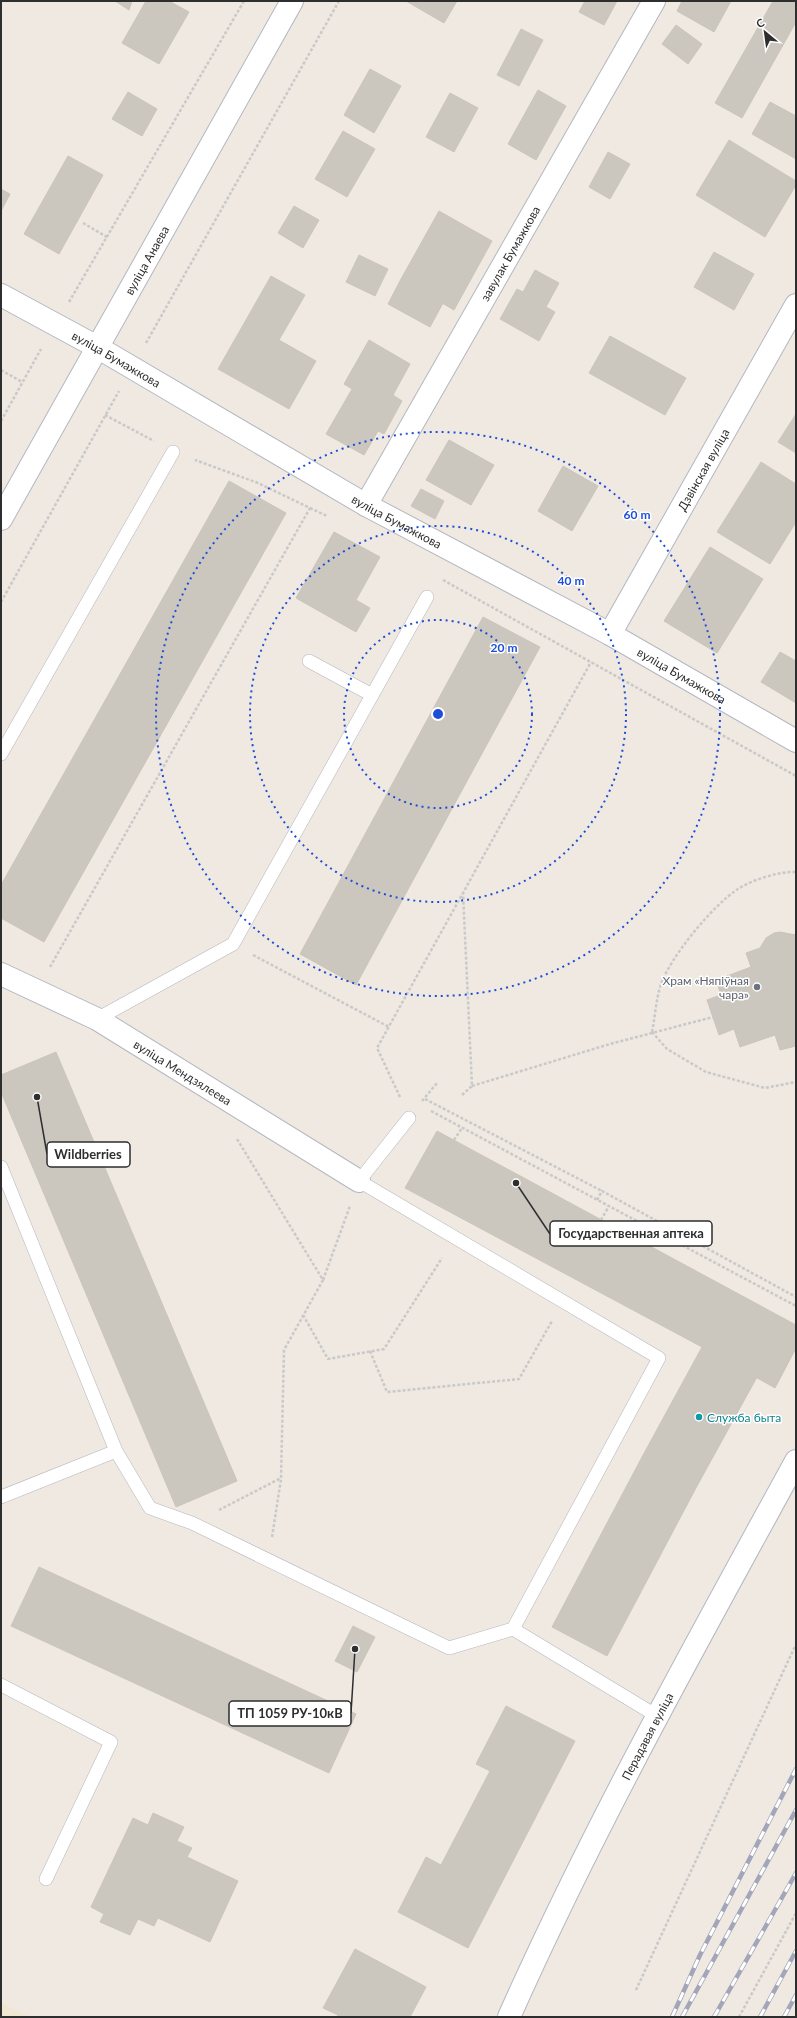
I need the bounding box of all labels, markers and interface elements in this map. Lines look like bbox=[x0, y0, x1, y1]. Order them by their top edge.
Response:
north arrow bbox=[745, 12, 785, 52]
text: С bbox=[754, 15, 767, 30]
street label: завулак Бумажкова bbox=[477, 203, 543, 303]
street label: вуліца Анаева bbox=[121, 223, 172, 297]
street label: вуліца Бумажкова bbox=[70, 328, 163, 390]
street label: Дзвінская вуліца bbox=[674, 426, 732, 513]
street label: вуліца Бумажкова bbox=[349, 491, 444, 551]
text: 60 m bbox=[624, 507, 650, 522]
text: 40 m bbox=[558, 573, 584, 588]
text: 20 m bbox=[491, 640, 517, 655]
street label: вуліца Бумажкова bbox=[635, 644, 729, 707]
centre of rings bbox=[431, 707, 445, 721]
place label: Храм «Няпіўная чара» bbox=[663, 973, 749, 1002]
marker: Храм «Няпіўная чара» bbox=[752, 982, 762, 992]
street label: вуліца Мендзялеева bbox=[131, 1036, 235, 1108]
callout: Wildberries bbox=[47, 1142, 130, 1167]
text: Wildberries bbox=[54, 1146, 122, 1162]
callout: Государственная аптека bbox=[550, 1221, 712, 1246]
text: Государственная аптека bbox=[558, 1225, 704, 1241]
place label: Служба быта bbox=[707, 1410, 781, 1425]
marker: Служба быта bbox=[694, 1412, 704, 1422]
street label: Перадавая вуліца bbox=[618, 1690, 676, 1782]
callout: ТП 1059 РУ-10кВ bbox=[229, 1701, 351, 1726]
text: ТП 1059 РУ-10кВ bbox=[237, 1705, 343, 1721]

